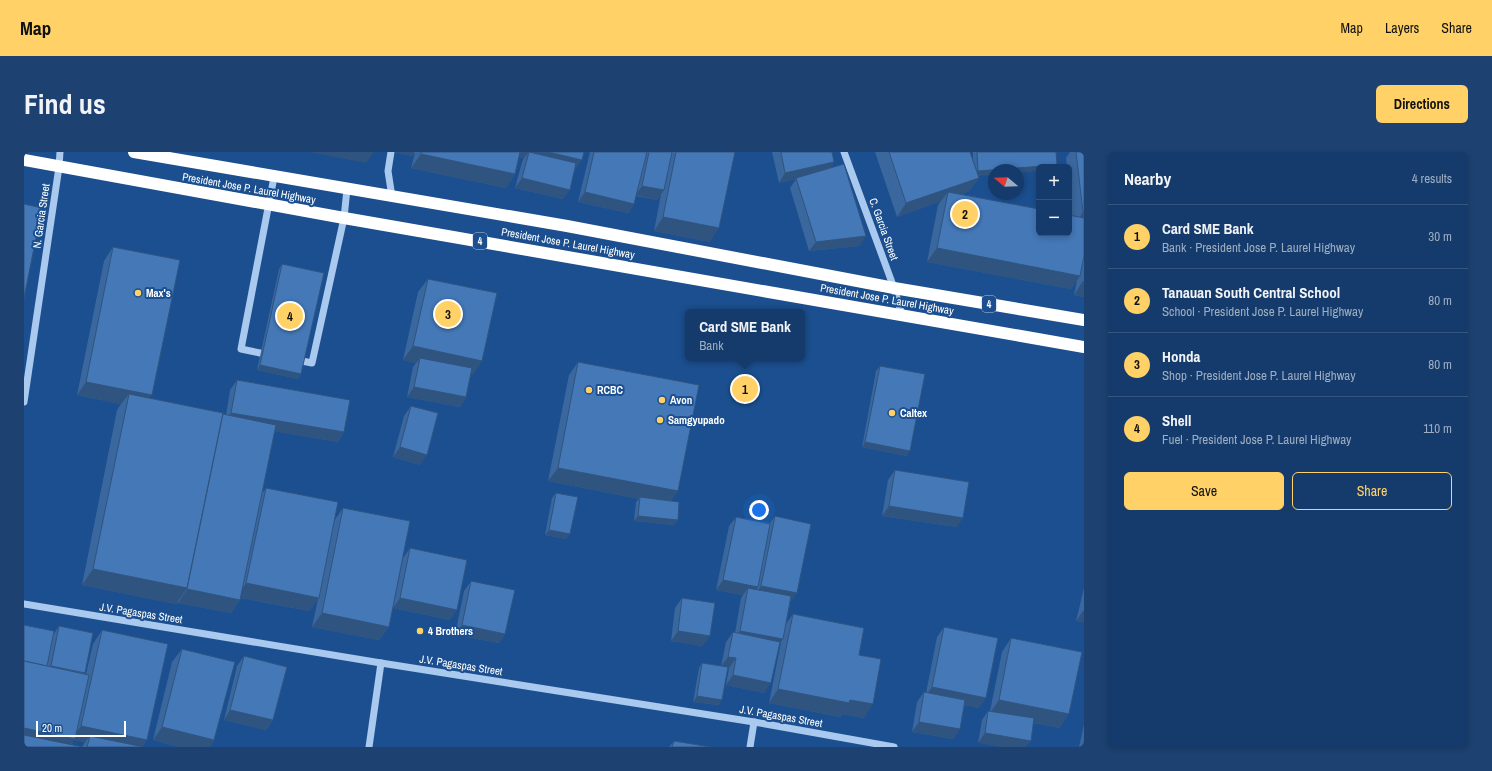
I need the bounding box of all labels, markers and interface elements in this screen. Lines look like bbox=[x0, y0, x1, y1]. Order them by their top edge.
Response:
text: Map bbox=[20, 15, 51, 41]
text: Map bbox=[1341, 19, 1363, 37]
text: Layers bbox=[1385, 19, 1419, 37]
text: Share bbox=[1441, 19, 1472, 37]
text: Find us bbox=[24, 85, 106, 123]
button: Directions bbox=[1376, 85, 1468, 123]
north arrow bbox=[988, 164, 1024, 200]
map controls bbox=[1036, 164, 1072, 236]
button: + bbox=[1036, 164, 1072, 200]
text: Nearby bbox=[1124, 167, 1171, 190]
street label: President Jose P. Laurel Highway bbox=[181, 169, 317, 207]
text: 4 results bbox=[1412, 170, 1452, 187]
street label: N. Garcia Street bbox=[30, 182, 53, 249]
street label: C. Garcia Street bbox=[866, 196, 902, 262]
pin: 2 bbox=[952, 199, 978, 229]
button: − bbox=[1036, 200, 1072, 236]
text: Card SME Bank bbox=[1162, 218, 1254, 239]
street label: President Jose P. Laurel Highway bbox=[500, 224, 636, 262]
text: 1 bbox=[1134, 228, 1140, 245]
text: 30 m bbox=[1428, 228, 1452, 245]
road number: 4 bbox=[473, 233, 487, 249]
text: Bank · President Jose P. Laurel Highway bbox=[1162, 239, 1355, 256]
street label: President Jose P. Laurel Highway bbox=[819, 280, 955, 318]
text: Tanauan South Central School bbox=[1162, 282, 1340, 303]
place label: Max's bbox=[146, 286, 171, 300]
marker: Max's bbox=[133, 288, 143, 298]
text: 2 bbox=[1134, 292, 1140, 309]
text: 80 m bbox=[1428, 292, 1452, 309]
road number: 4 bbox=[982, 296, 996, 312]
pin: 3 bbox=[435, 299, 461, 329]
pin: 4 bbox=[277, 301, 303, 331]
text: School · President Jose P. Laurel Highway bbox=[1162, 303, 1363, 320]
popup bbox=[685, 309, 805, 361]
text: Card SME Bank bbox=[699, 316, 791, 337]
text: Bank bbox=[699, 337, 724, 354]
text: Honda bbox=[1162, 346, 1200, 367]
text: 3 bbox=[1134, 356, 1140, 373]
text: 80 m bbox=[1428, 356, 1452, 373]
text: Shop · President Jose P. Laurel Highway bbox=[1162, 367, 1356, 384]
pin: 1 bbox=[732, 374, 758, 404]
place label: RCBC bbox=[597, 383, 624, 397]
marker: RCBC bbox=[584, 385, 594, 395]
place label: Avon bbox=[670, 393, 692, 407]
marker: Avon bbox=[657, 395, 667, 405]
place label: Caltex bbox=[900, 406, 927, 420]
marker: Caltex bbox=[887, 408, 897, 418]
text: Shell bbox=[1162, 410, 1191, 431]
place label: Samgyupado bbox=[668, 413, 725, 427]
marker: Samgyupado bbox=[655, 415, 665, 425]
text: 4 bbox=[1134, 420, 1140, 437]
text: 110 m bbox=[1423, 420, 1452, 437]
text: Fuel · President Jose P. Laurel Highway bbox=[1162, 431, 1351, 448]
button: Save bbox=[1124, 472, 1284, 510]
button: Share bbox=[1292, 472, 1452, 510]
your location bbox=[749, 500, 769, 520]
street label: J.V. Pagaspas Street bbox=[98, 600, 184, 627]
place label: 4 Brothers bbox=[428, 624, 473, 638]
marker: 4 Brothers bbox=[415, 626, 425, 636]
street label: J.V. Pagaspas Street bbox=[418, 652, 504, 679]
street label: J.V. Pagaspas Street bbox=[738, 702, 824, 730]
scale bar bbox=[36, 719, 126, 738]
text: 20 m bbox=[42, 721, 62, 735]

